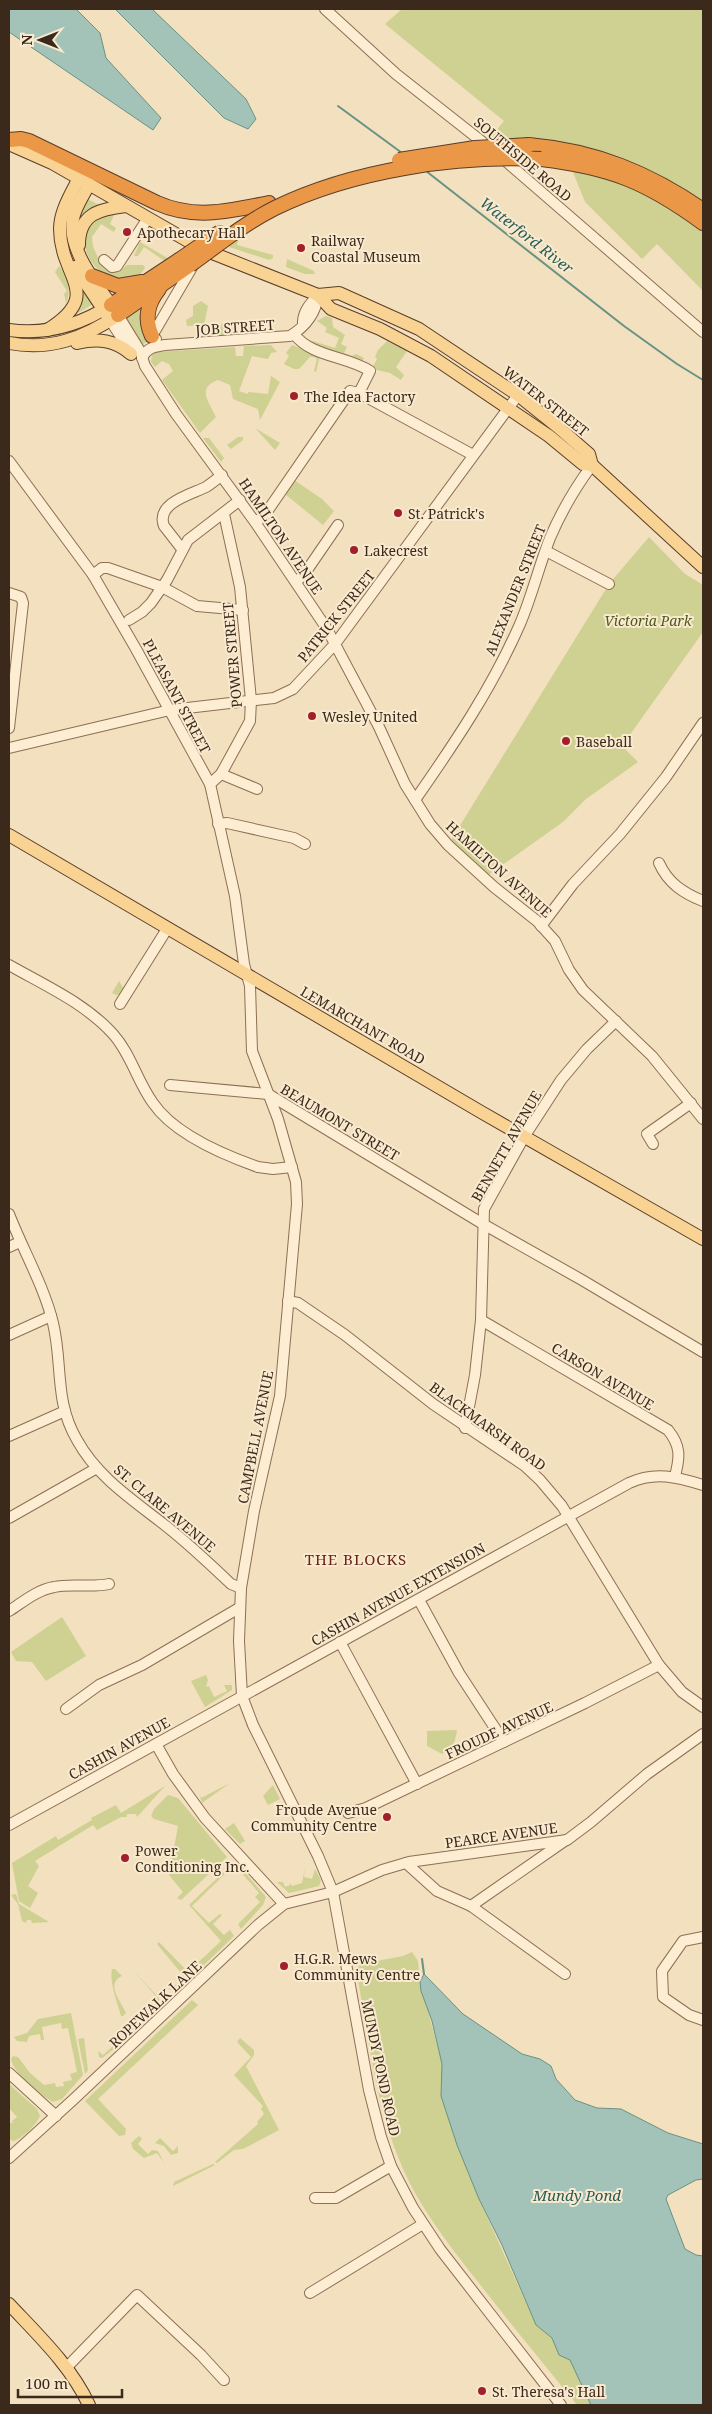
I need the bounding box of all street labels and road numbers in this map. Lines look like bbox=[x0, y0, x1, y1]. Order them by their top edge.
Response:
street label: SOUTHSIDE ROAD bbox=[470, 112, 576, 206]
street label: JOB STREET bbox=[194, 315, 276, 339]
street label: WATER STREET bbox=[499, 362, 593, 441]
street label: HAMILTON AVENUE bbox=[235, 474, 327, 598]
street label: ALEXANDER STREET bbox=[480, 521, 550, 658]
street label: PATRICK STREET bbox=[293, 566, 379, 666]
street label: POWER STREET bbox=[218, 601, 246, 709]
street label: PLEASANT STREET bbox=[139, 635, 215, 757]
street label: HAMILTON AVENUE bbox=[442, 816, 556, 922]
street label: LEMARCHANT ROAD bbox=[297, 982, 429, 1068]
street label: BEAUMONT STREET bbox=[277, 1079, 403, 1165]
street label: BENNETT AVENUE bbox=[466, 1087, 546, 1205]
street label: CARSON AVENUE bbox=[548, 1338, 658, 1414]
street label: CAMPBELL AVENUE bbox=[233, 1368, 277, 1505]
street label: BLACKMARSH ROAD bbox=[426, 1377, 550, 1475]
street label: ST. CLARE AVENUE bbox=[110, 1460, 220, 1556]
street label: CASHIN AVENUE EXTENSION bbox=[307, 1538, 489, 1650]
street label: FROUDE AVENUE bbox=[442, 1697, 556, 1763]
street label: CASHIN AVENUE bbox=[65, 1712, 173, 1784]
street label: PEARCE AVENUE bbox=[444, 1818, 559, 1852]
street label: ROPEWALK LANE bbox=[105, 1956, 206, 2052]
street label: MUNDY POND ROAD bbox=[357, 1998, 405, 2138]

